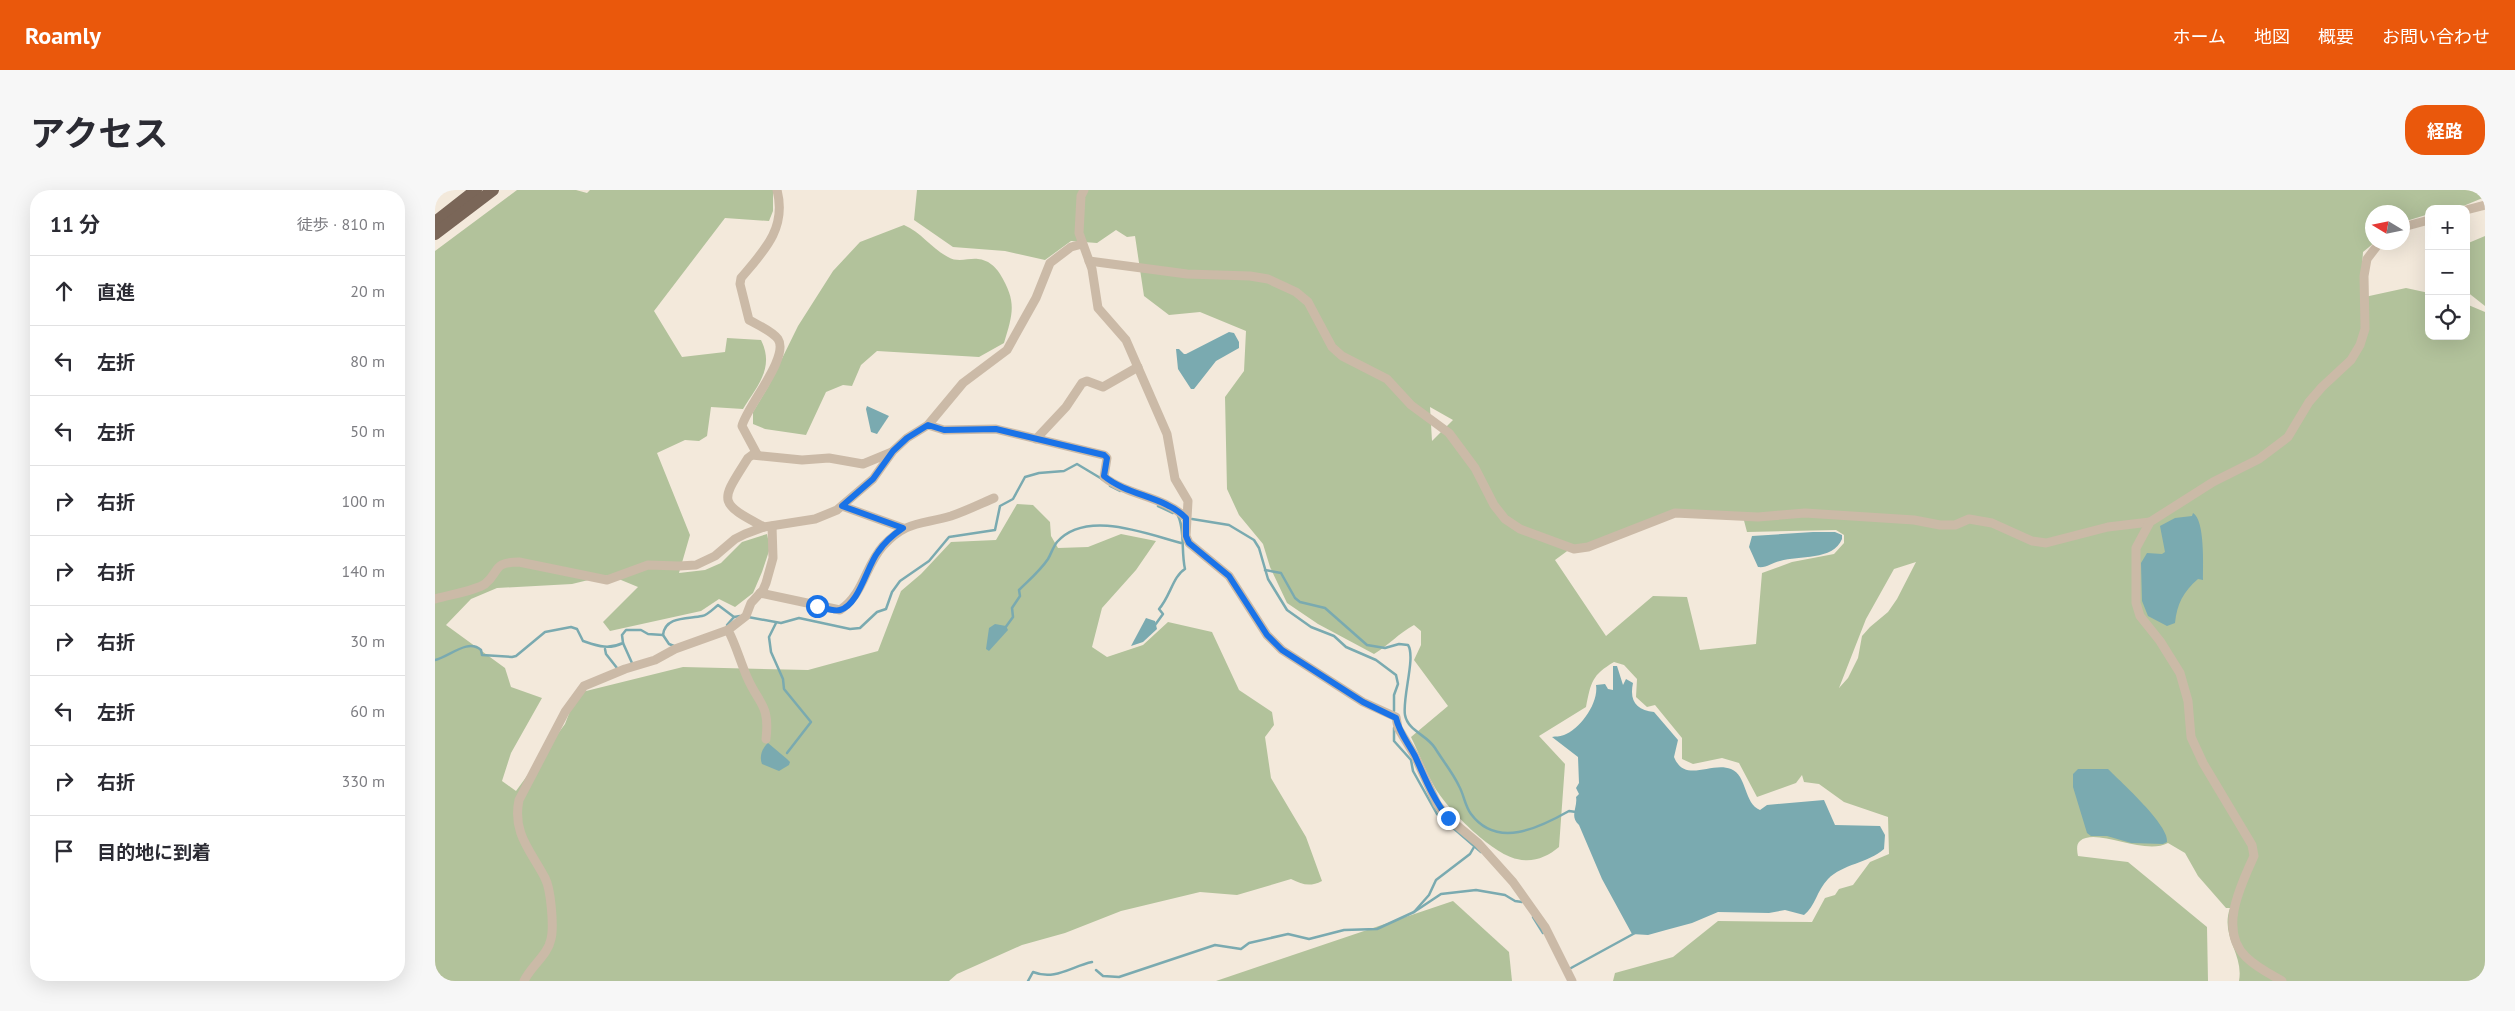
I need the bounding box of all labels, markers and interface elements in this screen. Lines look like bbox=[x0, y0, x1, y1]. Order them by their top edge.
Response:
text: Roamly bbox=[25, 20, 101, 51]
text: ホーム bbox=[2173, 25, 2226, 48]
text: 地図 bbox=[2254, 25, 2290, 48]
text: 概要 bbox=[2318, 25, 2354, 48]
text: お問い合わせ bbox=[2382, 25, 2490, 48]
button: 経路 bbox=[2405, 105, 2485, 155]
text: アクセス bbox=[30, 110, 168, 156]
north arrow bbox=[2365, 205, 2410, 250]
map controls bbox=[2425, 205, 2470, 340]
button: + bbox=[2425, 205, 2470, 250]
text: 11 分 bbox=[50, 211, 100, 238]
text: 徒歩 · 810 m bbox=[297, 214, 385, 234]
button: − bbox=[2425, 250, 2470, 295]
icon: ahead bbox=[50, 277, 78, 305]
text: 直進 bbox=[97, 280, 135, 304]
text: 20 m bbox=[350, 281, 385, 301]
button: locate bbox=[2425, 295, 2470, 340]
icon: left bbox=[50, 347, 78, 375]
text: 左折 bbox=[97, 350, 135, 374]
text: 80 m bbox=[350, 351, 385, 371]
icon: left bbox=[50, 417, 78, 445]
text: 左折 bbox=[97, 420, 135, 444]
text: 50 m bbox=[350, 421, 385, 441]
icon: right bbox=[50, 487, 78, 515]
text: 右折 bbox=[97, 490, 135, 514]
text: 100 m bbox=[342, 491, 385, 511]
icon: right bbox=[50, 557, 78, 585]
text: 右折 bbox=[97, 560, 135, 584]
text: 140 m bbox=[342, 561, 385, 581]
route start bbox=[806, 595, 829, 618]
icon: right bbox=[50, 627, 78, 655]
text: 右折 bbox=[97, 630, 135, 654]
text: 30 m bbox=[350, 631, 385, 651]
icon: left bbox=[50, 697, 78, 725]
text: 左折 bbox=[97, 700, 135, 724]
text: 60 m bbox=[350, 701, 385, 721]
icon: right bbox=[50, 767, 78, 795]
text: 右折 bbox=[97, 770, 135, 794]
text: 330 m bbox=[342, 771, 385, 791]
route end bbox=[1437, 807, 1460, 830]
icon: arrive bbox=[50, 837, 78, 865]
text: 目的地に到着 bbox=[97, 840, 211, 864]

